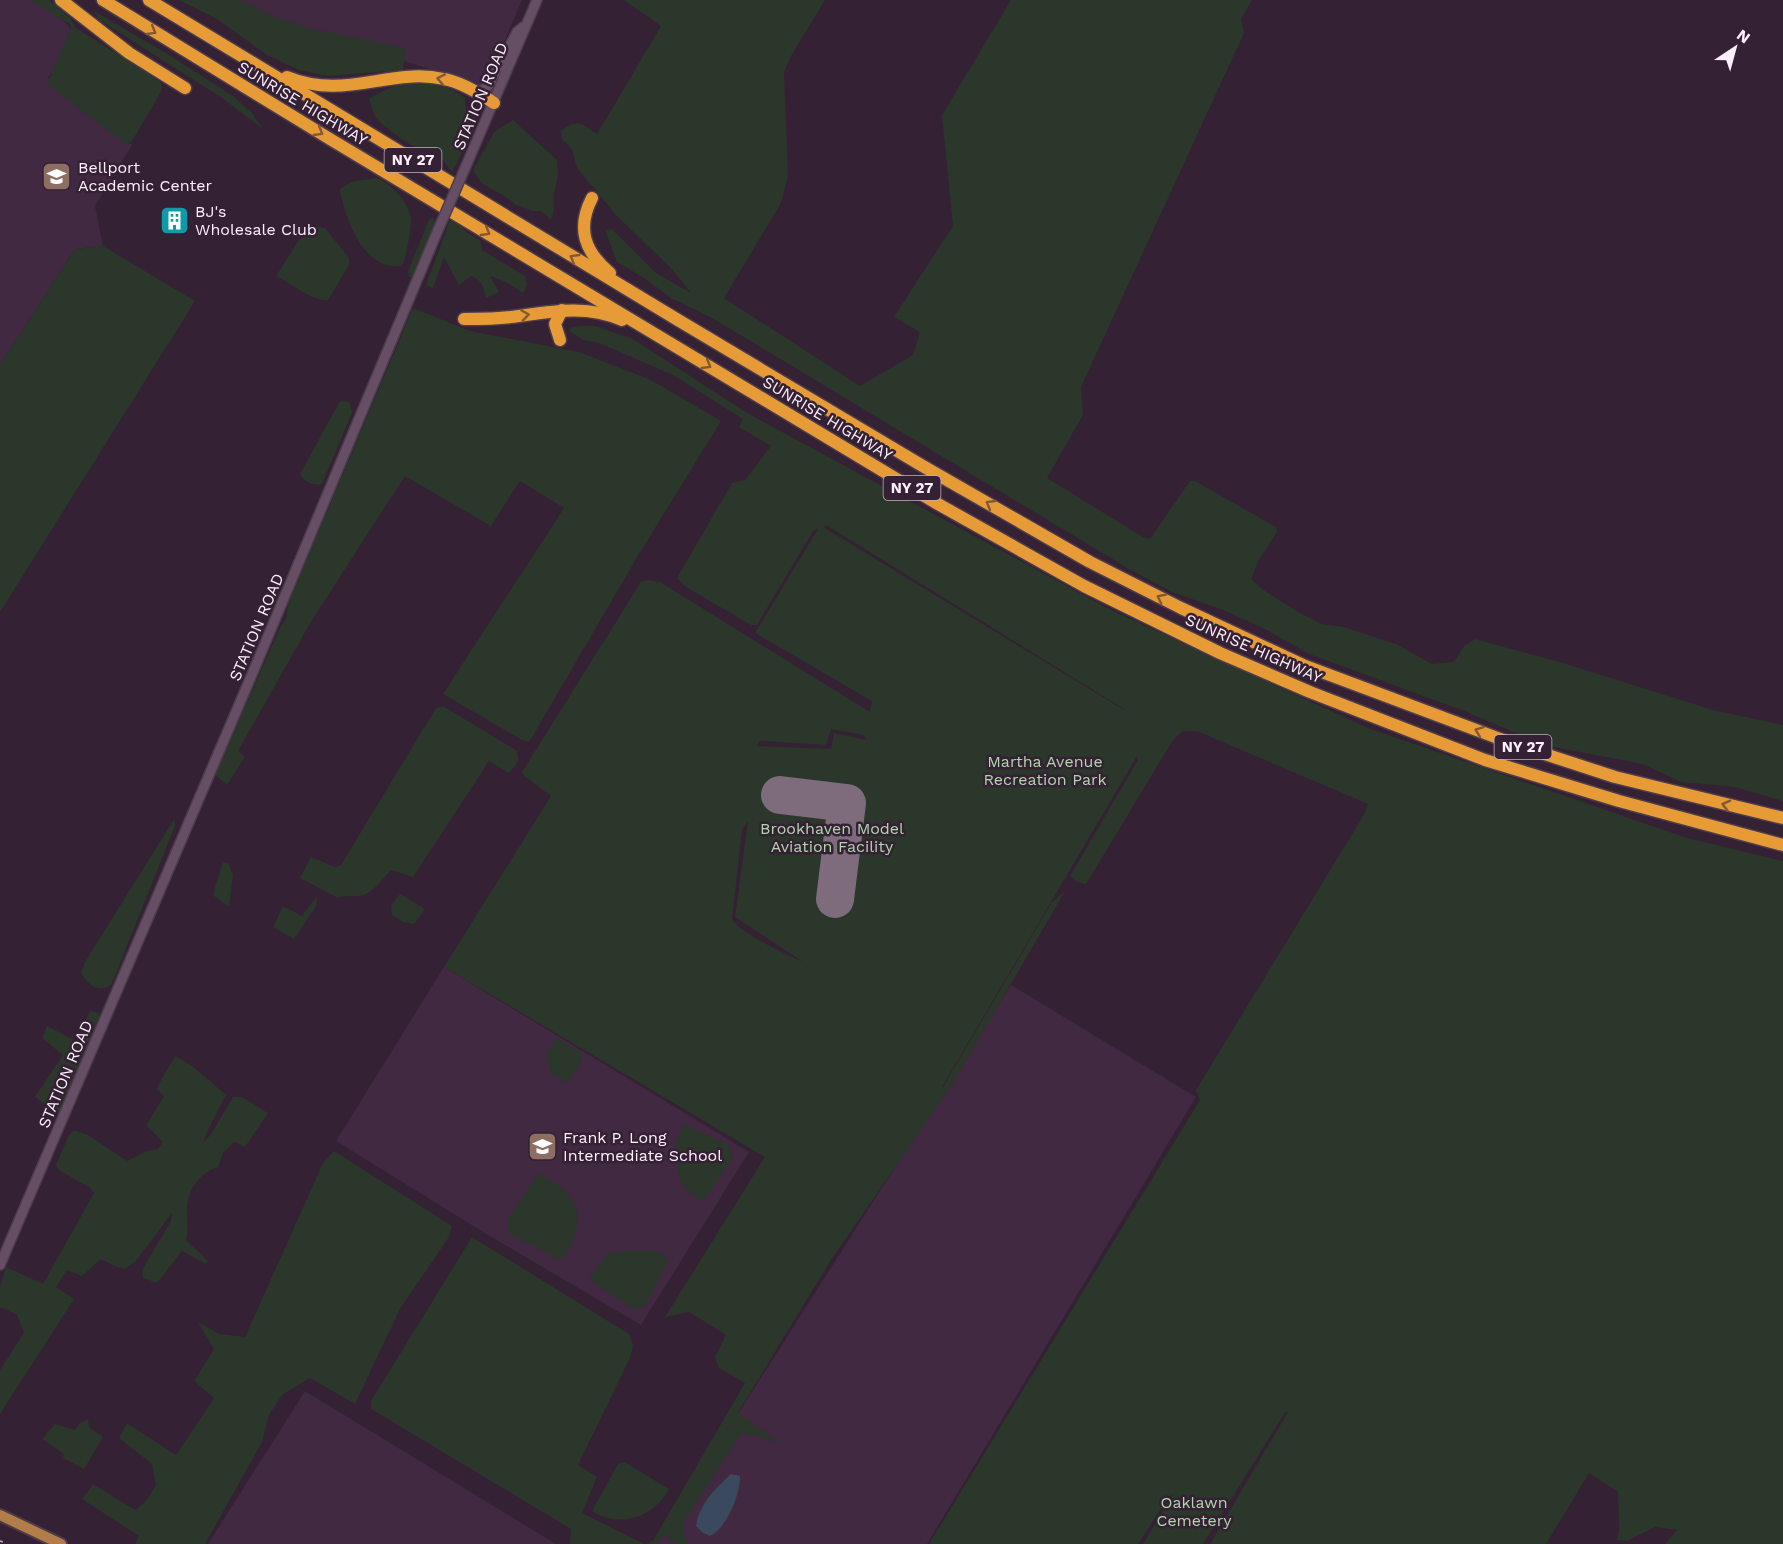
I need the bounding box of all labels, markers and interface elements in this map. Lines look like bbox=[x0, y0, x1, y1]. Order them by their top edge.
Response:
north arrow bbox=[1705, 18, 1765, 78]
one-way arrow bbox=[146, 23, 157, 34]
text: N bbox=[1733, 25, 1754, 47]
street label: STATION ROAD bbox=[449, 40, 512, 153]
street label: SUNRISE HIGHWAY bbox=[234, 57, 371, 150]
one-way arrow bbox=[436, 73, 446, 86]
one-way arrow bbox=[313, 125, 323, 137]
road number: NY 27 bbox=[384, 148, 442, 172]
place label: Bellport Academic Center bbox=[78, 158, 213, 195]
school or university icon: Bellport Academic Center bbox=[41, 160, 73, 192]
place label: BJ's Wholesale Club bbox=[195, 202, 317, 239]
building icon: BJ's Wholesale Club bbox=[158, 204, 190, 236]
one-way arrow bbox=[480, 225, 490, 237]
one-way arrow bbox=[570, 253, 580, 265]
one-way arrow bbox=[520, 310, 529, 322]
one-way arrow bbox=[701, 358, 711, 369]
street label: SUNRISE HIGHWAY bbox=[759, 372, 896, 465]
road number: NY 27 bbox=[884, 476, 940, 500]
one-way arrow bbox=[986, 500, 996, 512]
street label: STATION ROAD bbox=[225, 571, 288, 684]
one-way arrow bbox=[1156, 594, 1167, 605]
street label: SUNRISE HIGHWAY bbox=[1182, 610, 1325, 687]
one-way arrow bbox=[1474, 726, 1485, 739]
road number: NY 27 bbox=[1494, 735, 1552, 759]
park label: Martha Avenue Recreation Park bbox=[983, 752, 1107, 789]
one-way arrow bbox=[1721, 799, 1731, 812]
park label: Brookhaven Model Aviation Facility bbox=[760, 819, 904, 856]
street label: STATION ROAD bbox=[34, 1018, 97, 1131]
place label: Frank P. Long Intermediate School bbox=[563, 1128, 722, 1165]
school or university icon: Frank P. Long Intermediate School bbox=[526, 1130, 558, 1162]
park label: Oaklawn Cemetery bbox=[1156, 1493, 1232, 1530]

